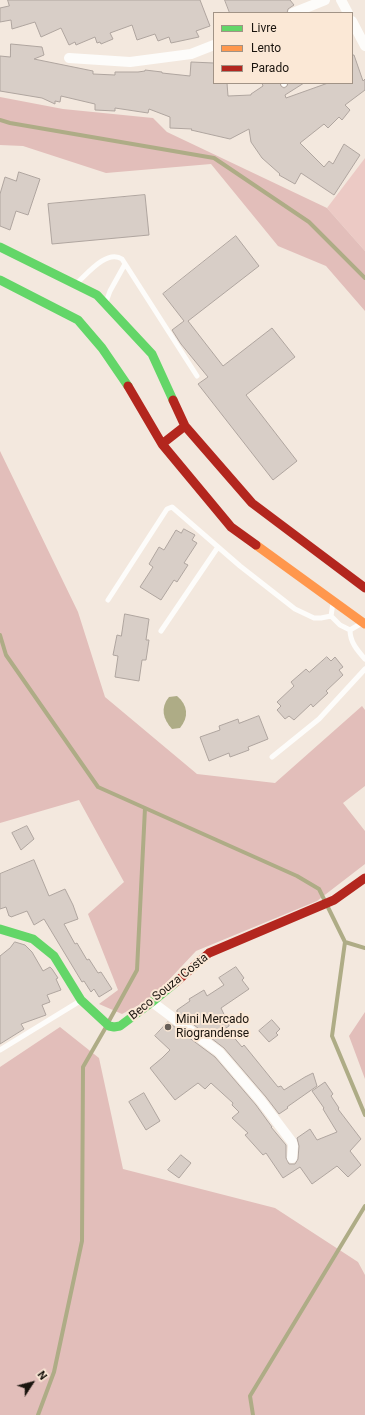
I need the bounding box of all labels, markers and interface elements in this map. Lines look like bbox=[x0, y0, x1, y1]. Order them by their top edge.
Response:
legend bbox=[213, 12, 353, 84]
text: Livre bbox=[251, 21, 277, 35]
text: Lento bbox=[251, 41, 281, 55]
text: Parado bbox=[251, 61, 289, 75]
street label: Beco Souza Costa bbox=[127, 951, 211, 1023]
place label: Mini Mercado Riograndense bbox=[176, 1013, 249, 1041]
marker: Mini Mercado Riograndense bbox=[163, 1022, 173, 1032]
north arrow bbox=[12, 1363, 52, 1403]
text: N bbox=[35, 1369, 50, 1383]

